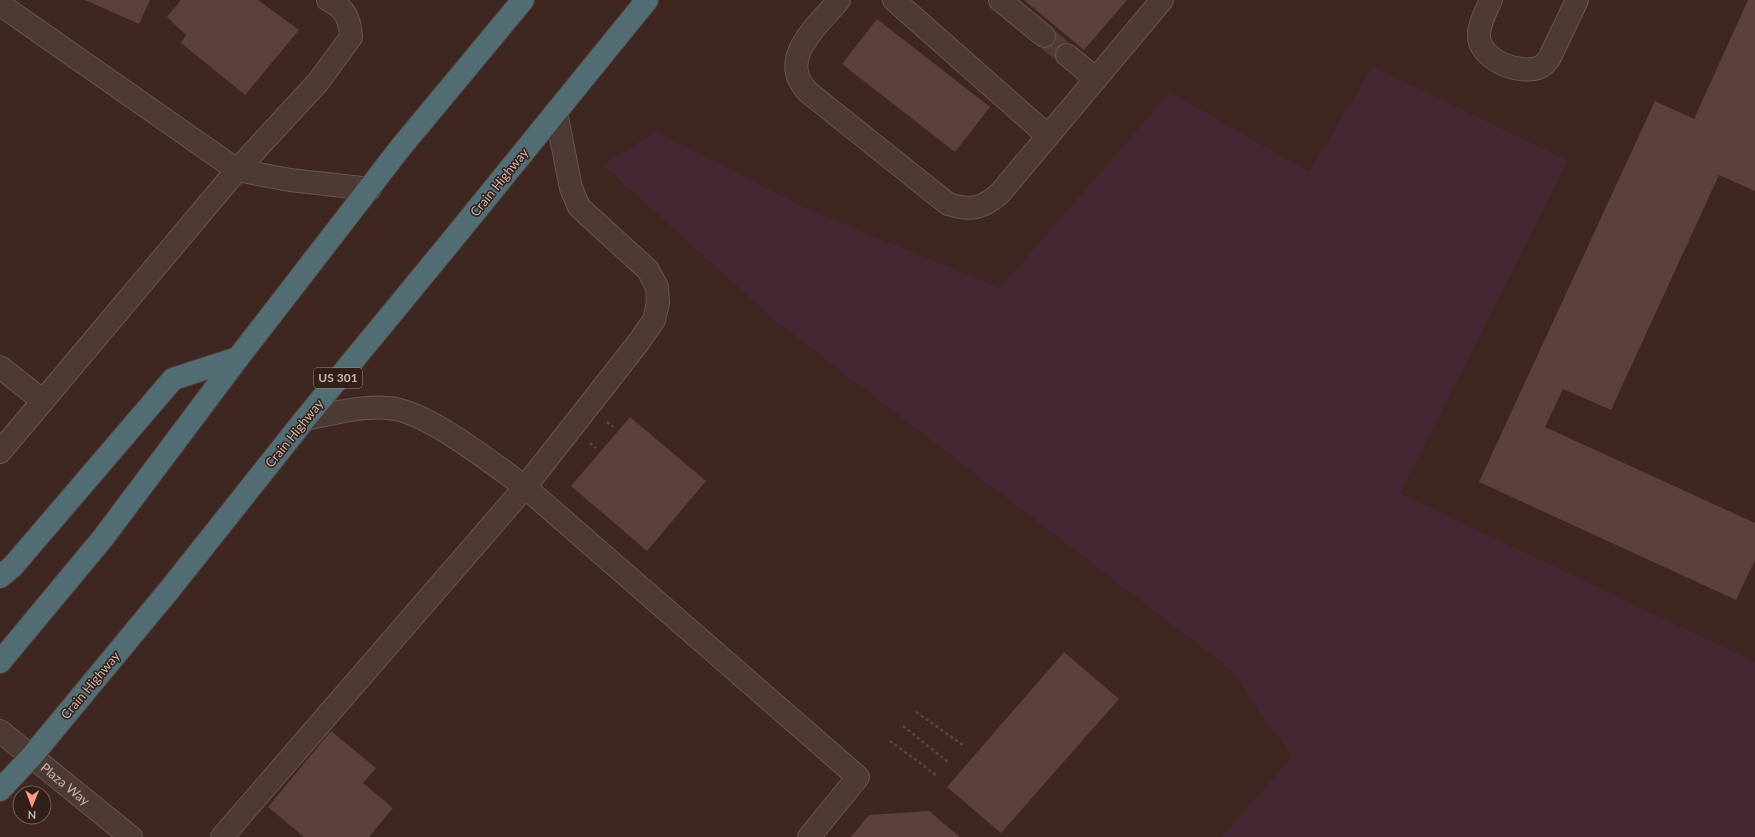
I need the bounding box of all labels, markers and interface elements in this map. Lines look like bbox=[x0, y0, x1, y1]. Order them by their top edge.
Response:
street label: Crain Highway bbox=[467, 144, 532, 219]
road number: US 301 bbox=[314, 368, 362, 388]
street label: Crain Highway bbox=[262, 395, 327, 470]
street label: Crain Highway bbox=[57, 648, 123, 722]
street label: Plaza Way bbox=[37, 759, 93, 809]
north arrow bbox=[12, 785, 52, 825]
text: N bbox=[27, 809, 36, 822]

